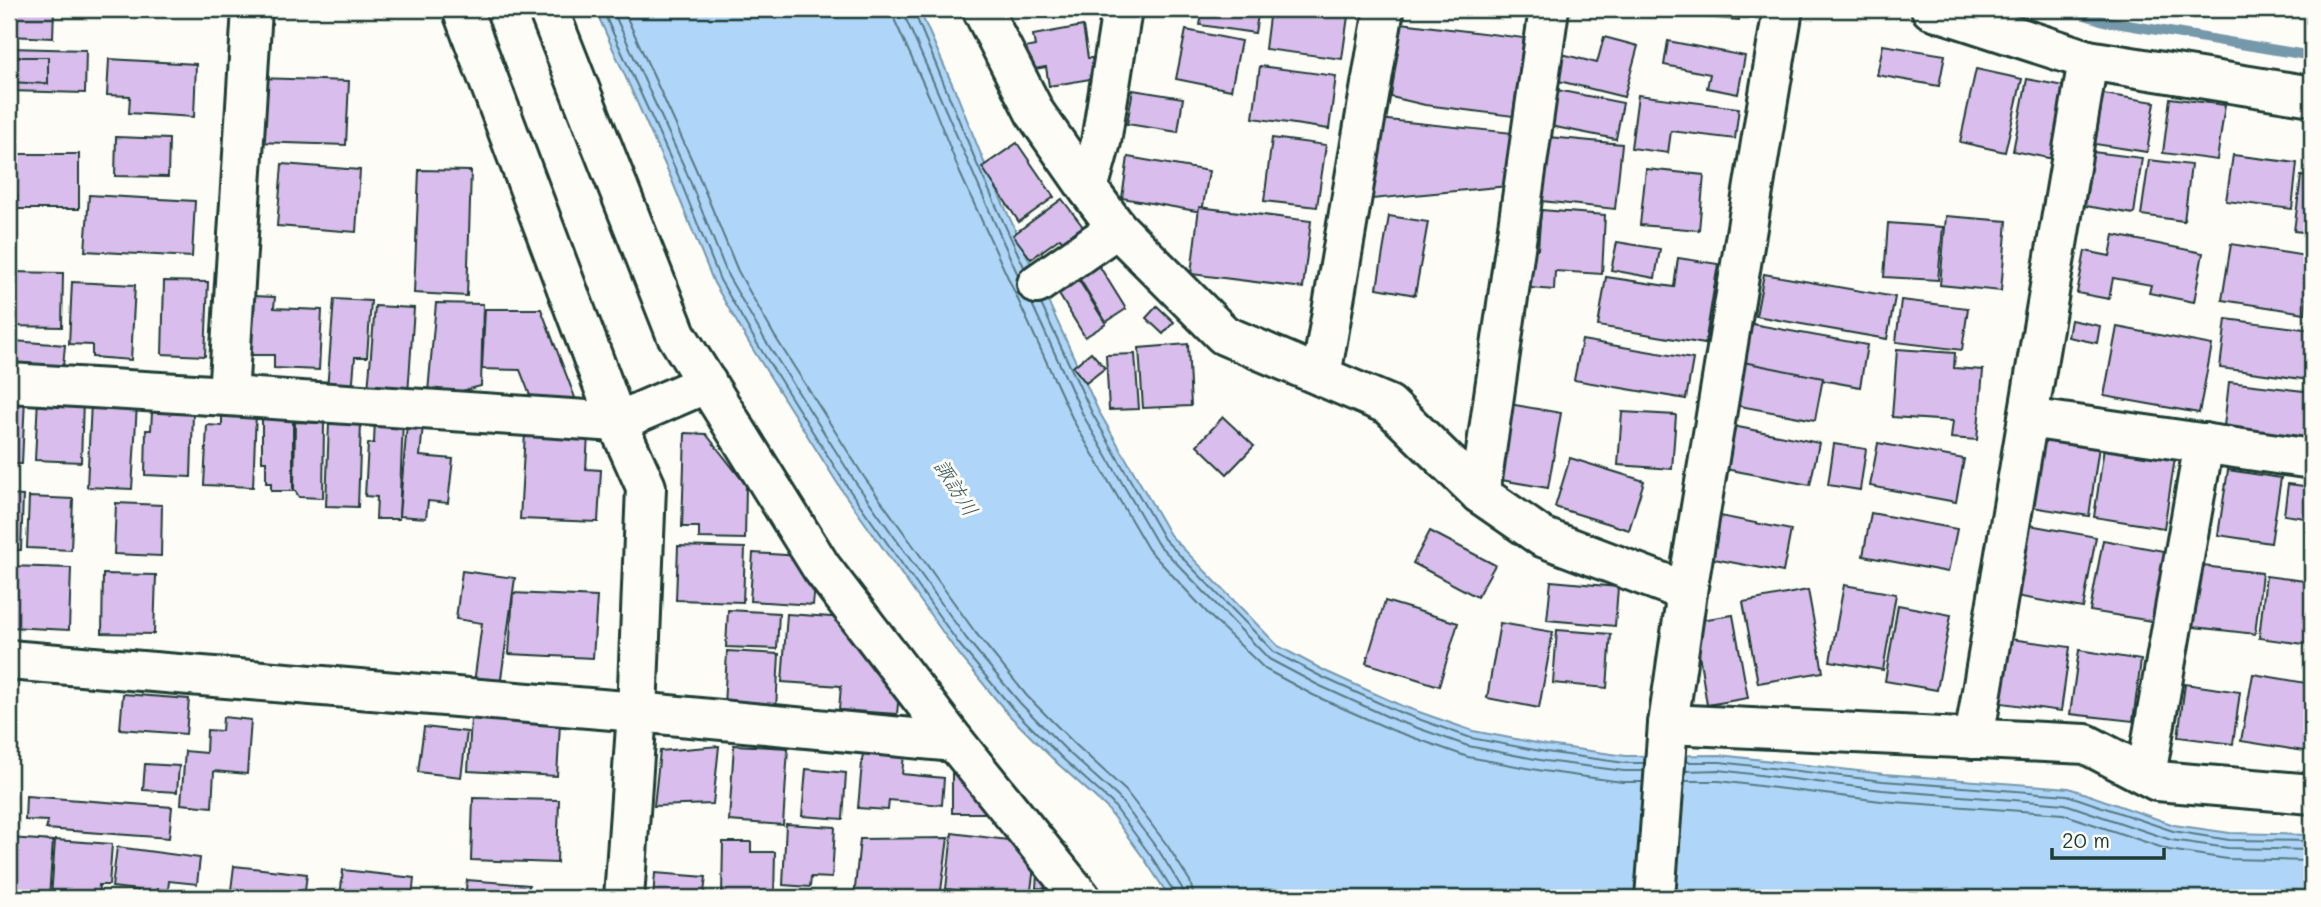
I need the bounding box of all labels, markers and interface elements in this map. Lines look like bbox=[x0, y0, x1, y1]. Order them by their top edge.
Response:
water label: 諏訪川 bbox=[929, 453, 985, 521]
scale bar bbox=[2052, 816, 2164, 860]
text: 20 m bbox=[2062, 826, 2110, 853]

